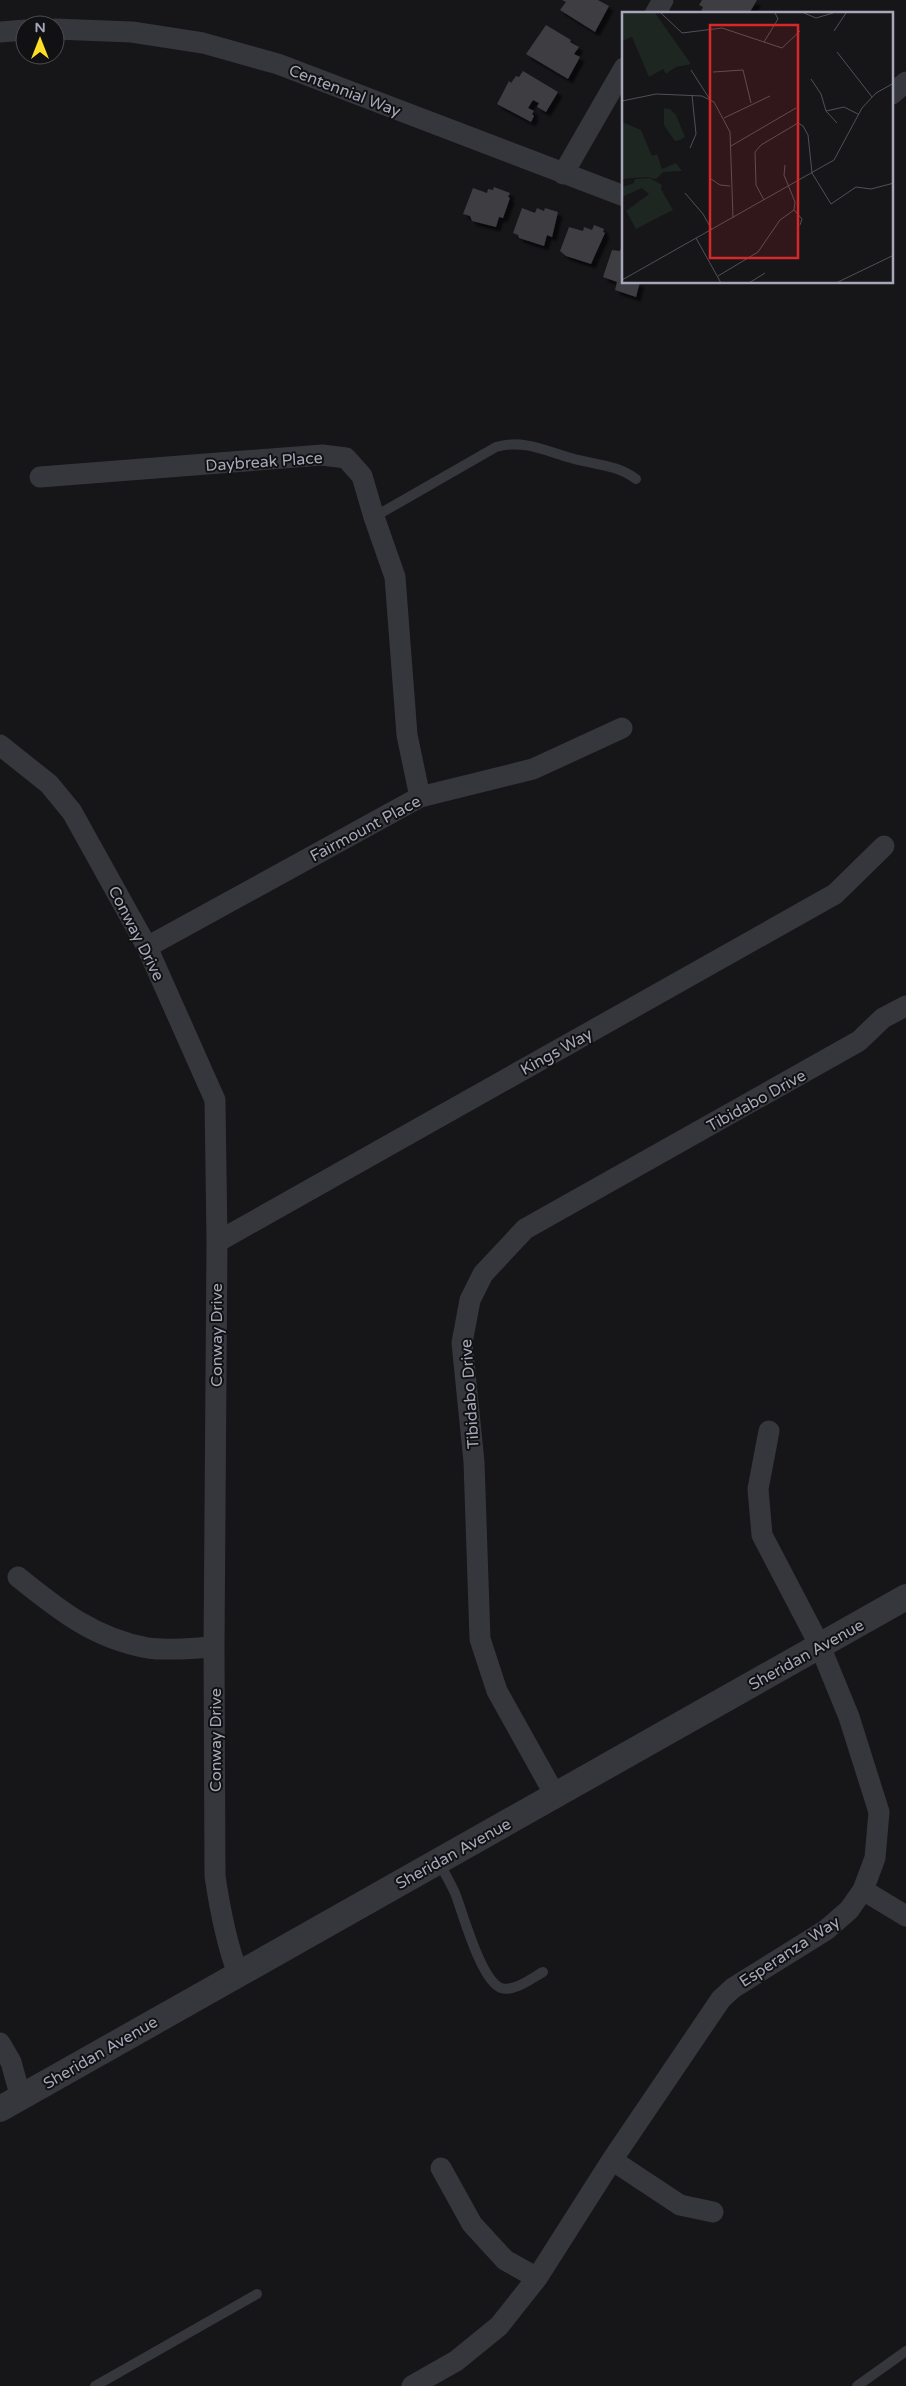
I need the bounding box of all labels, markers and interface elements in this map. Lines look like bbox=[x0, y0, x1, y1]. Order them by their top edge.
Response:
inset map bbox=[622, 12, 894, 284]
north arrow bbox=[15, 15, 65, 65]
text: N bbox=[34, 19, 46, 36]
street label: Centennial Way bbox=[286, 60, 404, 122]
street label: Daybreak Place bbox=[205, 448, 323, 476]
street label: Fairmount Place bbox=[307, 791, 424, 867]
street label: Conway Drive bbox=[104, 883, 169, 984]
street label: Kings Way bbox=[517, 1024, 596, 1080]
street label: Tibidabo Drive bbox=[703, 1065, 809, 1136]
street label: Conway Drive bbox=[207, 1283, 227, 1387]
street label: Tibidabo Drive bbox=[456, 1338, 484, 1450]
street label: Sheridan Avenue bbox=[745, 1615, 868, 1695]
street label: Conway Drive bbox=[206, 1688, 226, 1792]
street label: Sheridan Avenue bbox=[392, 1814, 515, 1894]
street label: Esperanza Way bbox=[735, 1912, 844, 1992]
street label: Sheridan Avenue bbox=[40, 2012, 161, 2094]

